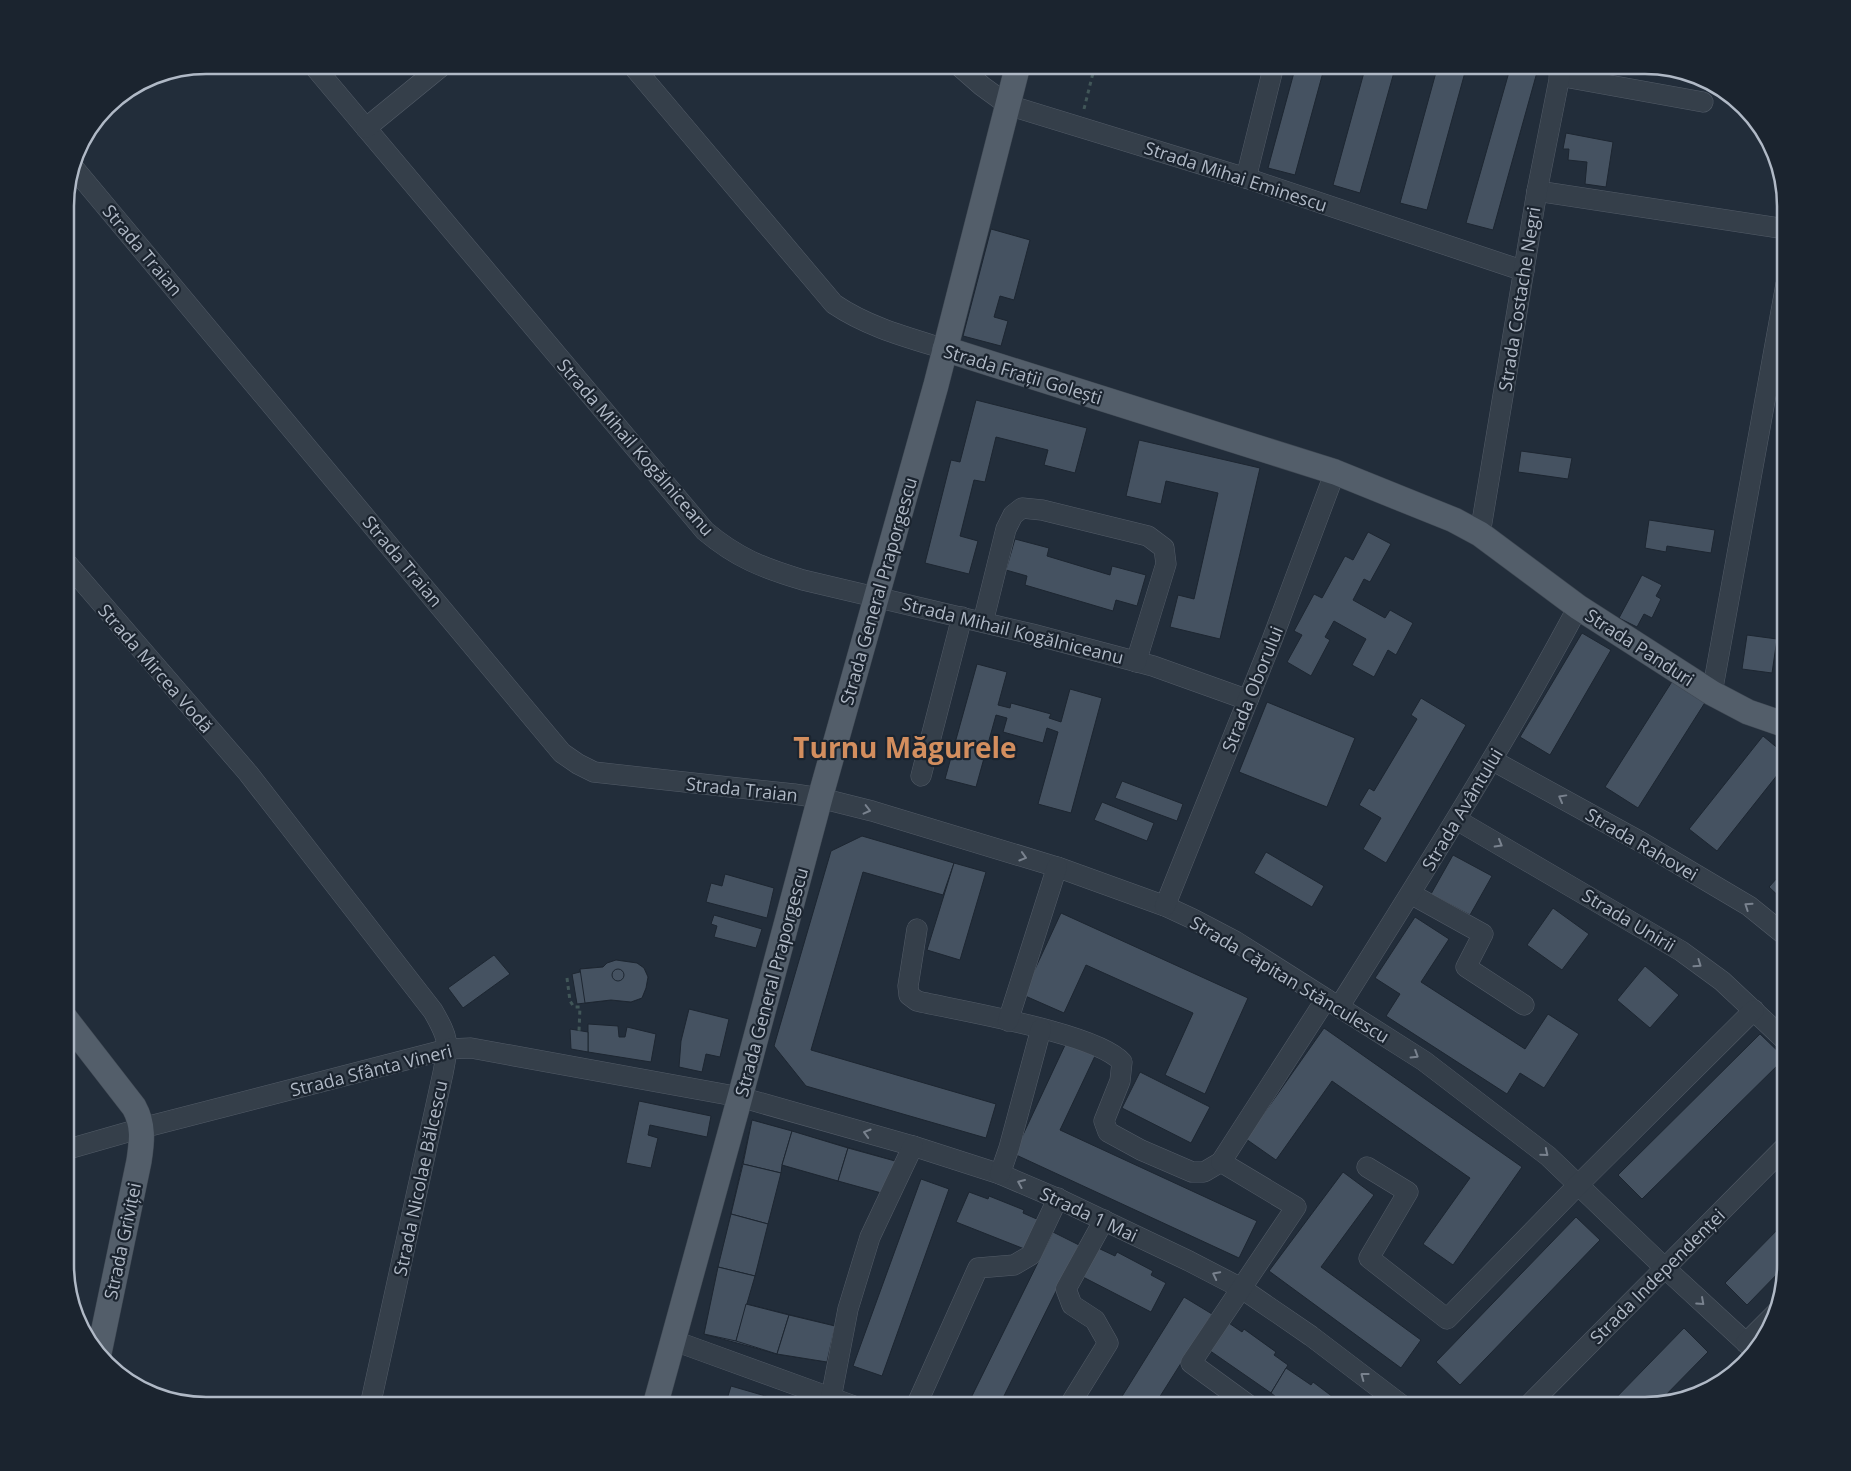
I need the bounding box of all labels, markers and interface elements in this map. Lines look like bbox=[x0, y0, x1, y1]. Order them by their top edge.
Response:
street label: Strada Mihai Eminescu bbox=[1141, 135, 1331, 217]
street label: Strada Traian bbox=[98, 199, 188, 301]
street label: Strada Costache Negri bbox=[1493, 205, 1545, 393]
street label: Strada Frații Golești bbox=[941, 339, 1105, 409]
street label: Strada Mihail Kogălniceanu bbox=[552, 353, 720, 541]
street label: Strada General Praporgescu bbox=[834, 474, 922, 708]
street label: Strada Traian bbox=[358, 510, 448, 612]
street label: Strada Mihail Kogălniceanu bbox=[900, 591, 1126, 669]
street label: Strada Mircea Vodă bbox=[93, 598, 219, 738]
street label: Strada Panduri bbox=[1581, 603, 1699, 691]
street label: Strada Oborului bbox=[1216, 623, 1288, 755]
district label: Turnu Măgurele bbox=[793, 728, 1017, 766]
street label: Strada Avântului bbox=[1416, 744, 1508, 874]
street label: Strada Traian bbox=[685, 771, 799, 807]
one-way arrow bbox=[1558, 794, 1567, 804]
street label: Strada Rahovei bbox=[1581, 802, 1703, 886]
one-way arrow bbox=[863, 804, 871, 815]
one-way arrow bbox=[1494, 838, 1503, 848]
one-way arrow bbox=[1018, 851, 1026, 861]
street label: Strada General Praporgescu bbox=[729, 865, 813, 1099]
street label: Strada Unirii bbox=[1578, 883, 1680, 957]
one-way arrow bbox=[1744, 903, 1753, 912]
street label: Strada Căpitan Stănculescu bbox=[1186, 910, 1394, 1048]
one-way arrow bbox=[1693, 958, 1702, 967]
street label: Strada Sfânta Vineri bbox=[288, 1038, 454, 1102]
one-way arrow bbox=[1410, 1049, 1419, 1059]
street label: Strada Nicolae Bălcescu bbox=[388, 1078, 452, 1278]
one-way arrow bbox=[863, 1129, 871, 1139]
one-way arrow bbox=[1539, 1148, 1548, 1156]
one-way arrow bbox=[1017, 1179, 1026, 1189]
street label: Strada Griviței bbox=[98, 1180, 146, 1302]
street label: Strada 1 Mai bbox=[1036, 1181, 1142, 1247]
street label: Strada Independenței bbox=[1584, 1203, 1730, 1349]
one-way arrow bbox=[1212, 1271, 1221, 1281]
one-way arrow bbox=[1696, 1296, 1705, 1305]
one-way arrow bbox=[1361, 1374, 1370, 1382]

